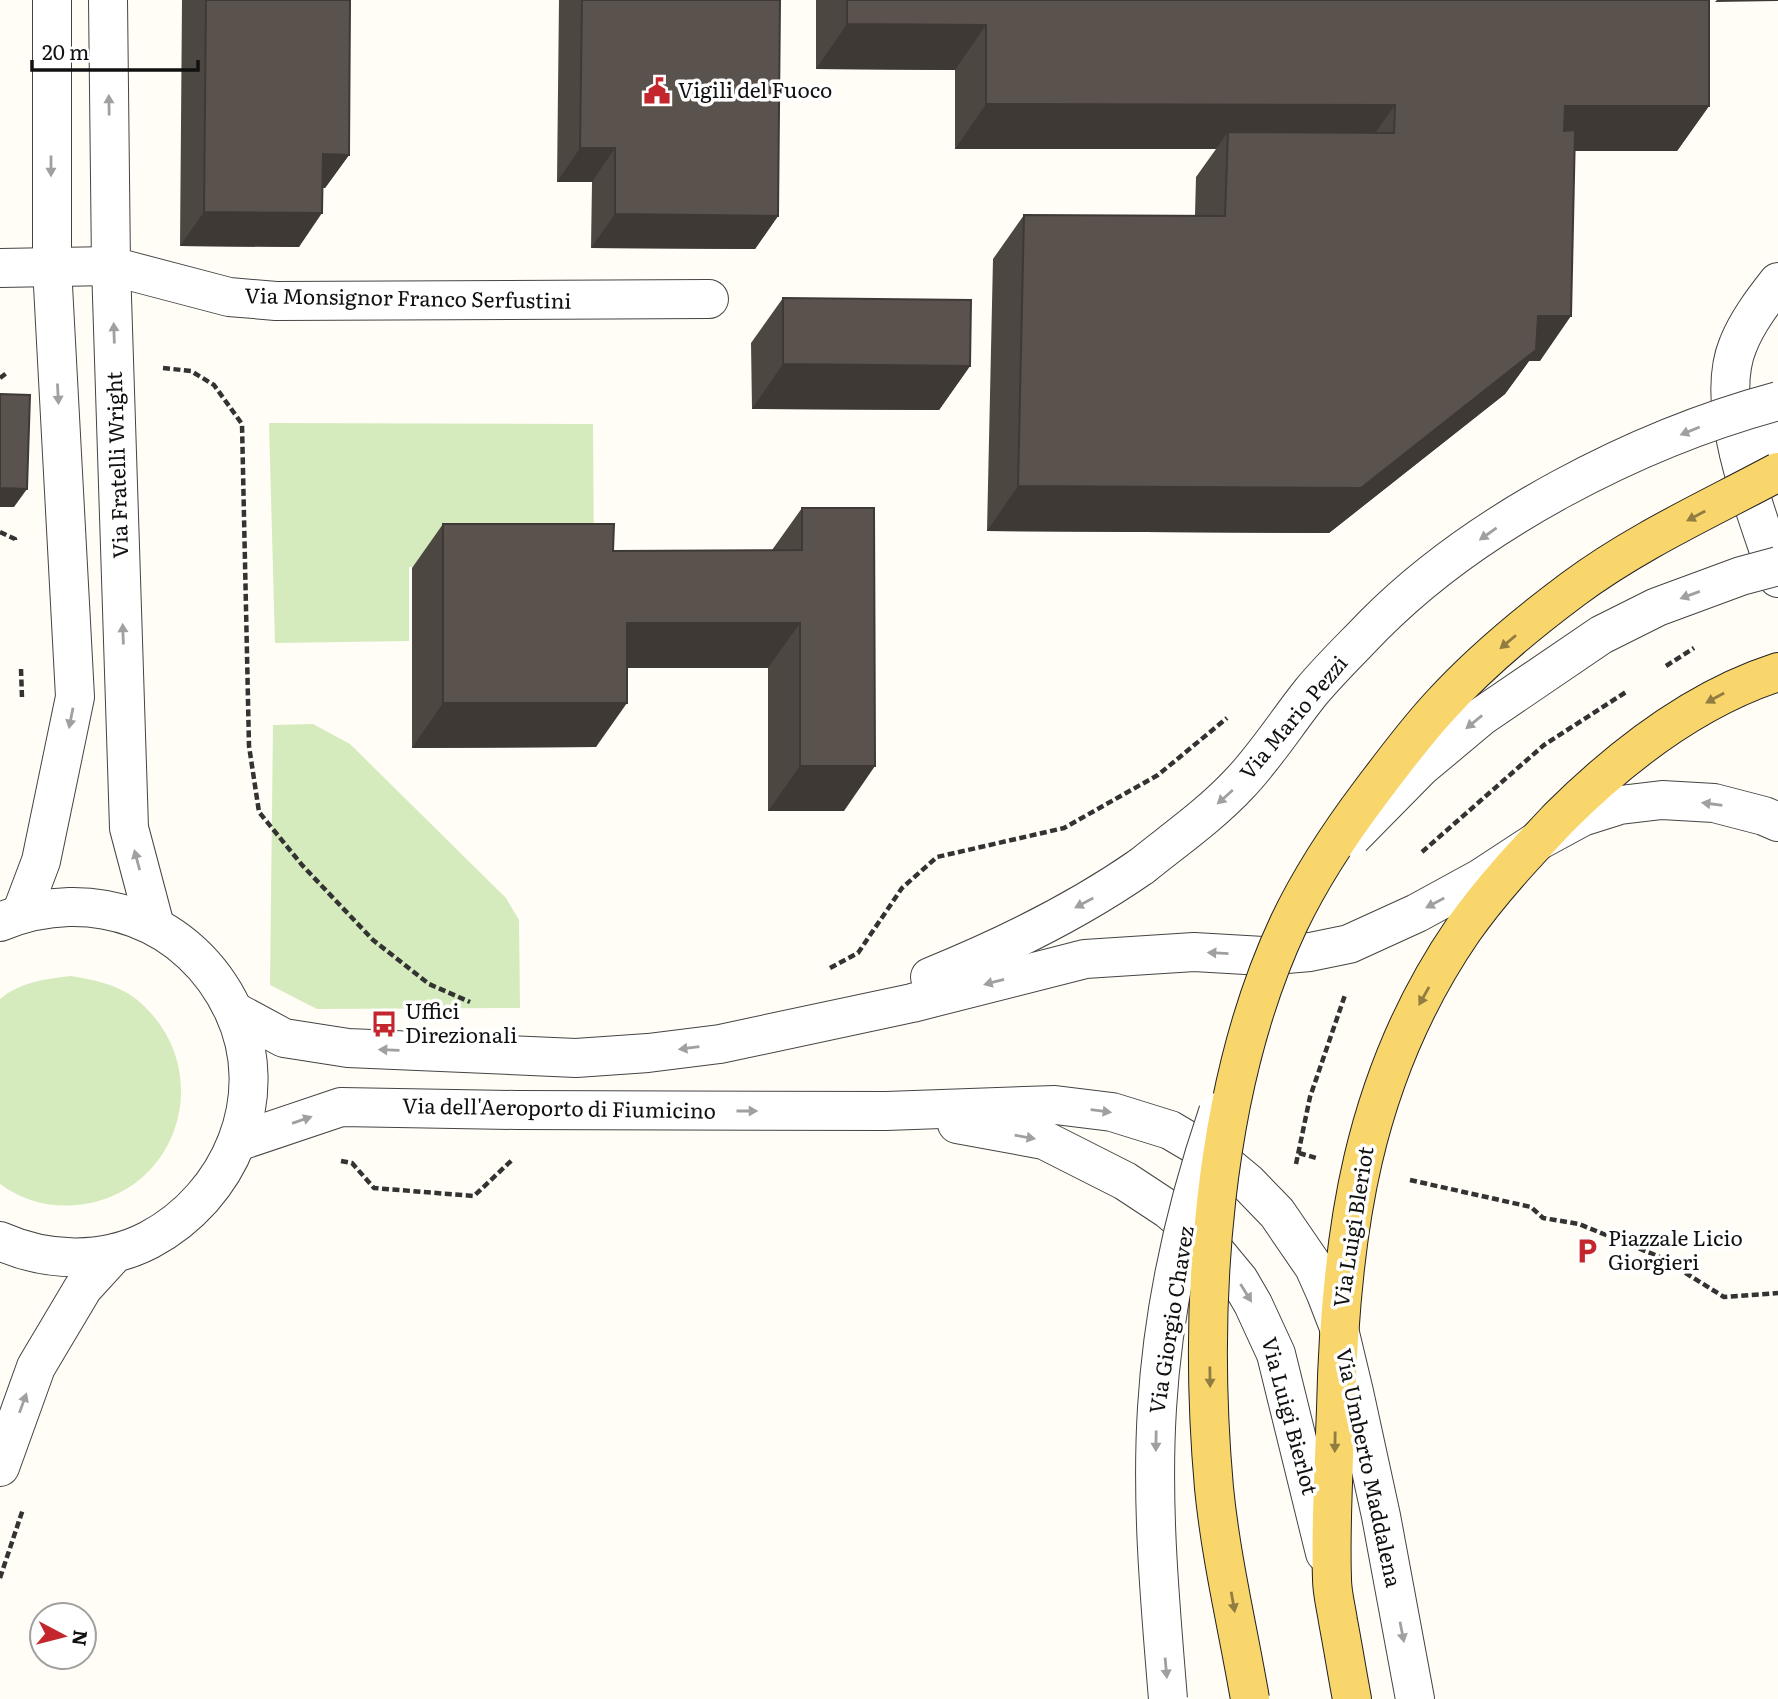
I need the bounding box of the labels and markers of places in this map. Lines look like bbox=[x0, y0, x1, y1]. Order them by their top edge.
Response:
place label: Vigili del Fuoco bbox=[678, 73, 832, 104]
public building icon: Vigili del Fuoco bbox=[642, 76, 672, 106]
place label: Uffici Direzionali bbox=[405, 994, 517, 1049]
bus stop icon: Uffici Direzionali bbox=[369, 1009, 399, 1039]
place label: Piazzale Licio Giorgieri bbox=[1608, 1221, 1743, 1276]
parking icon: Piazzale Licio Giorgieri bbox=[1572, 1236, 1602, 1266]

